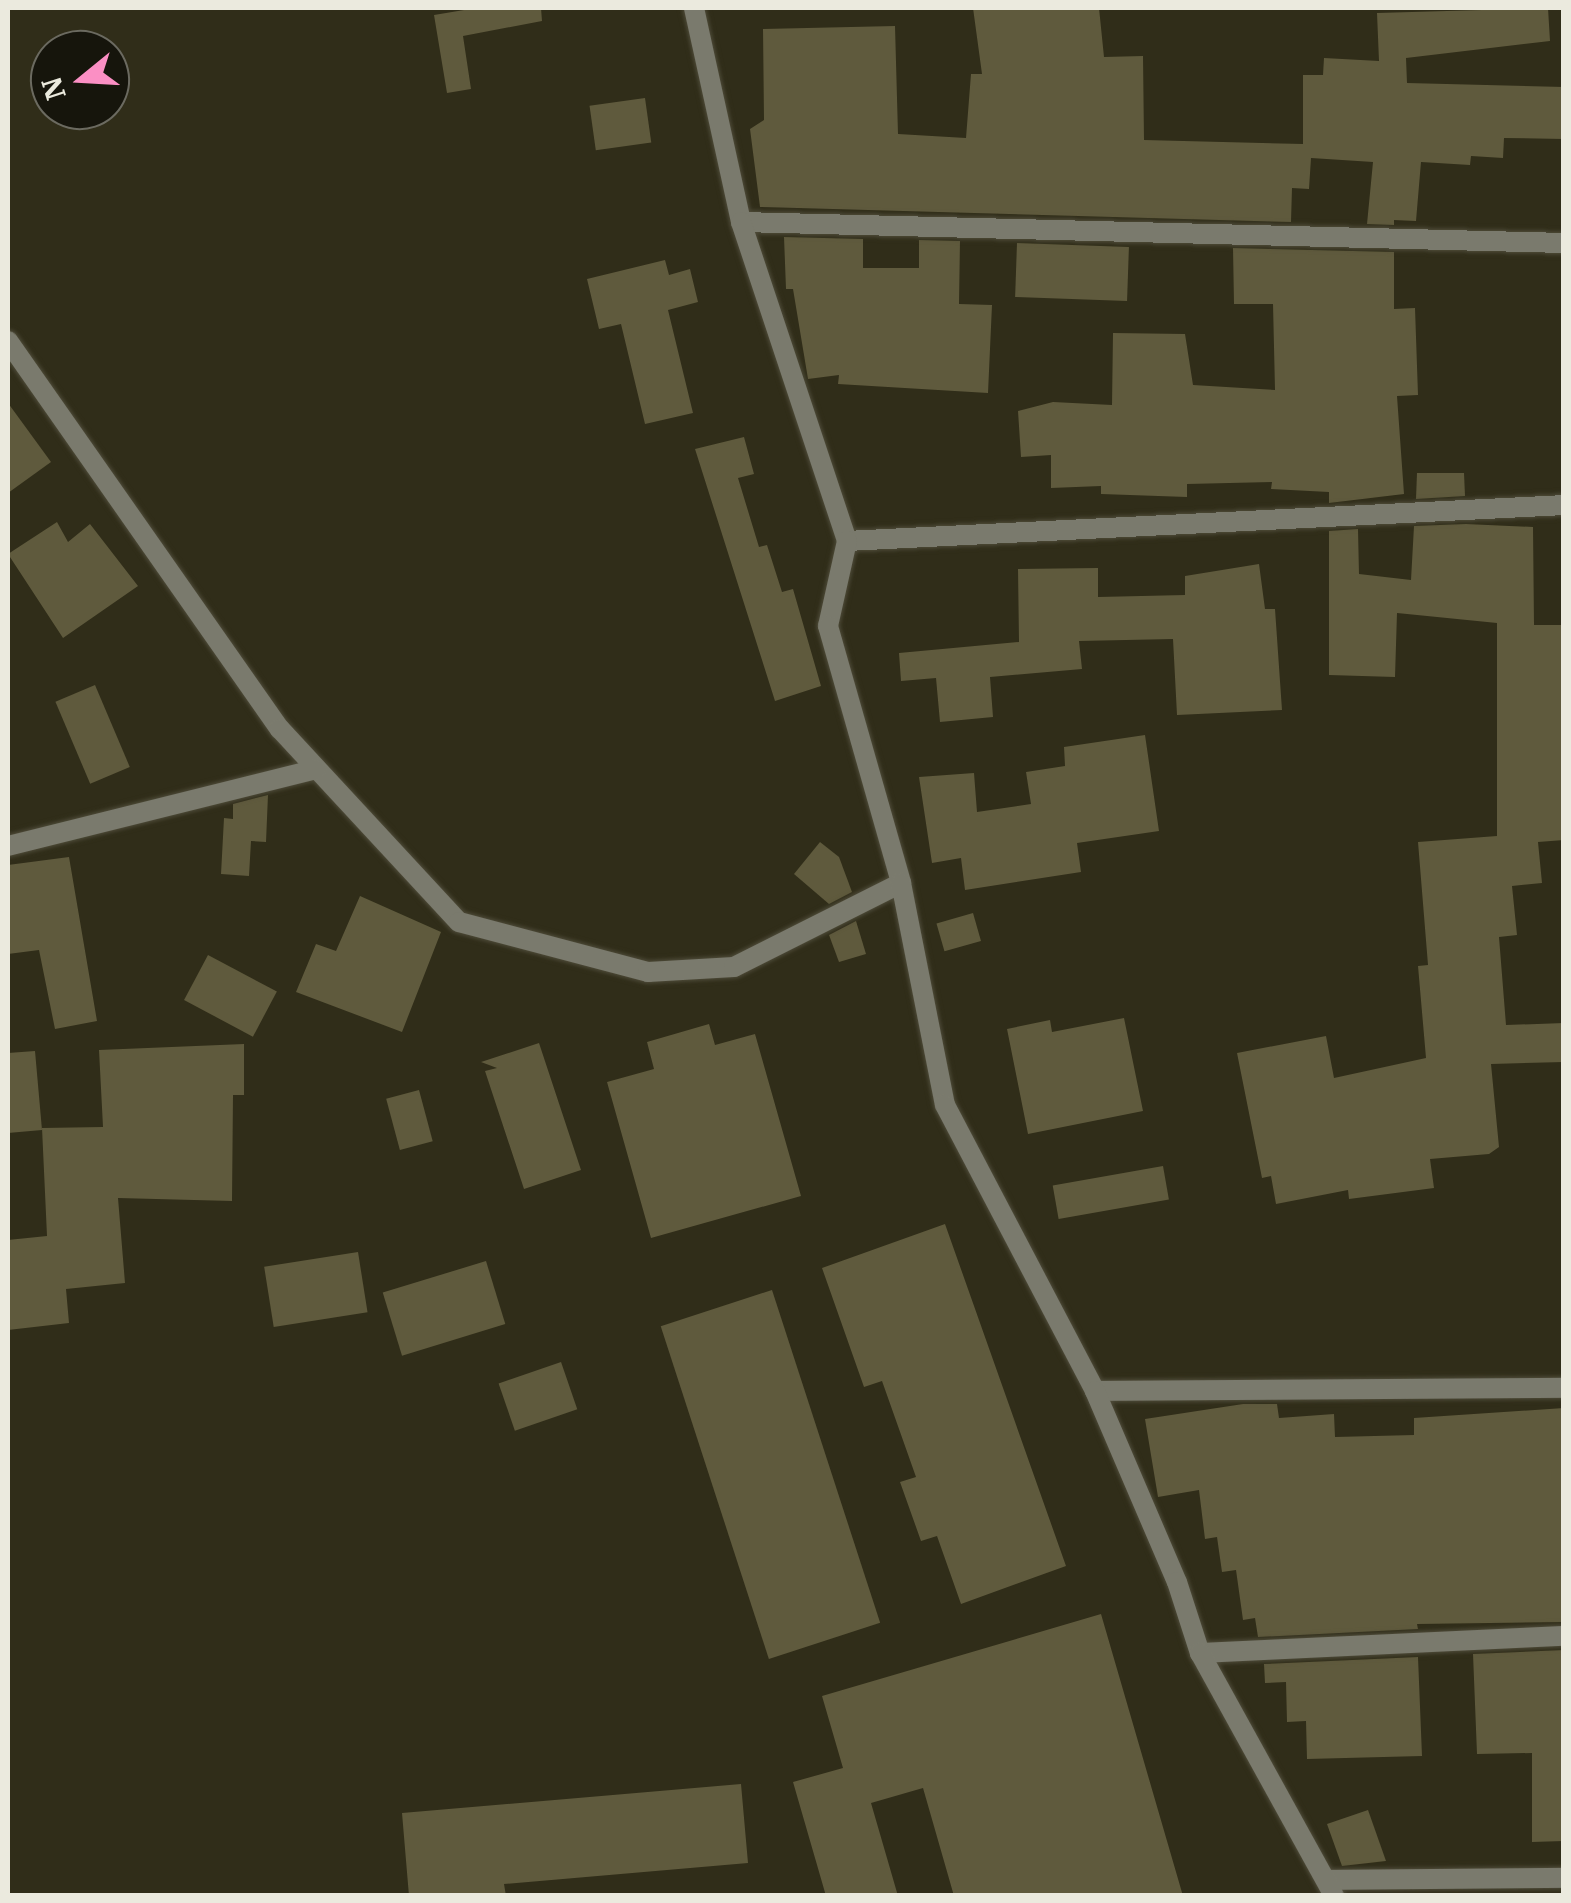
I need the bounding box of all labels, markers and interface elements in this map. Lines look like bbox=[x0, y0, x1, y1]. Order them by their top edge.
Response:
north arrow bbox=[30, 30, 130, 130]
text: N bbox=[32, 73, 74, 105]

